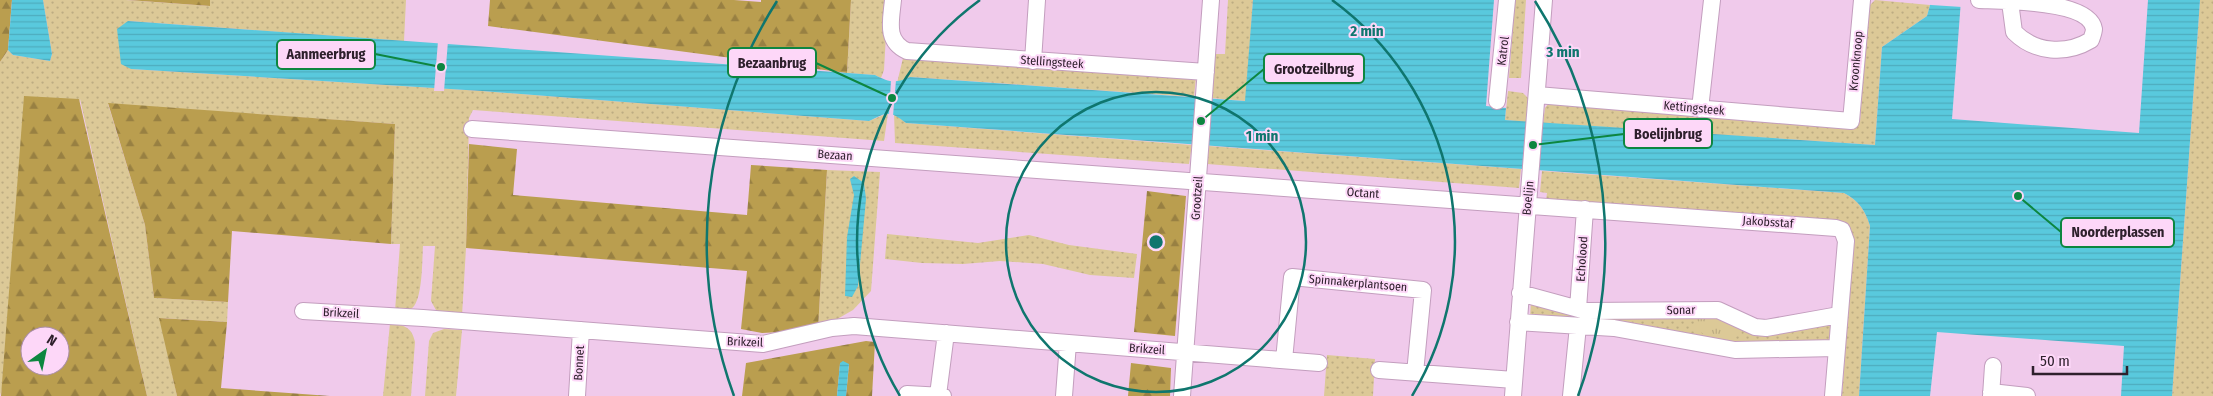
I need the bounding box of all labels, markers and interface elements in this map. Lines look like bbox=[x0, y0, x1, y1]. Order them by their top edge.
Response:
text: 2 min bbox=[1349, 22, 1384, 40]
street label: Kroonknoop bbox=[1846, 30, 1866, 92]
street label: Katrol bbox=[1494, 36, 1512, 66]
callout: Aanmeerbrug bbox=[277, 40, 375, 69]
text: 3 min bbox=[1545, 43, 1580, 61]
text: Aanmeerbrug bbox=[286, 46, 365, 63]
callout: Bezaanbrug bbox=[728, 48, 816, 77]
street label: Stellingsteek bbox=[1020, 53, 1084, 71]
callout: Grootzeilbrug bbox=[1264, 54, 1364, 83]
text: Bezaanbrug bbox=[738, 55, 806, 72]
text: Grootzeilbrug bbox=[1274, 61, 1354, 78]
street label: Kettingsteek bbox=[1663, 98, 1725, 118]
callout: Boelijnbrug bbox=[1624, 119, 1712, 148]
text: Boelijnbrug bbox=[1634, 126, 1702, 143]
text: 1 min bbox=[1246, 127, 1278, 145]
street label: Bezaan bbox=[817, 147, 853, 163]
street label: Grootzeil bbox=[1188, 176, 1206, 220]
street label: Boelijn bbox=[1520, 180, 1536, 216]
street label: Octant bbox=[1346, 185, 1380, 201]
street label: Jakobsstaf bbox=[1742, 213, 1795, 231]
callout: Noorderplassen bbox=[2061, 218, 2174, 247]
text: Noorderplassen bbox=[2072, 224, 2164, 241]
centre of rings bbox=[1147, 233, 1165, 251]
street label: Echolood bbox=[1573, 236, 1591, 282]
street label: Spinnakerplantsoen bbox=[1308, 272, 1408, 294]
street label: Sonar bbox=[1667, 303, 1696, 317]
street label: Brikzeil bbox=[323, 305, 359, 321]
north arrow bbox=[20, 326, 70, 376]
text: N bbox=[44, 331, 60, 350]
street label: Brikzeil bbox=[727, 334, 763, 350]
street label: Brikzeil bbox=[1128, 341, 1166, 357]
scale bar bbox=[2033, 344, 2127, 376]
street label: Bonnet bbox=[571, 345, 587, 381]
text: 50 m bbox=[2040, 352, 2070, 370]

